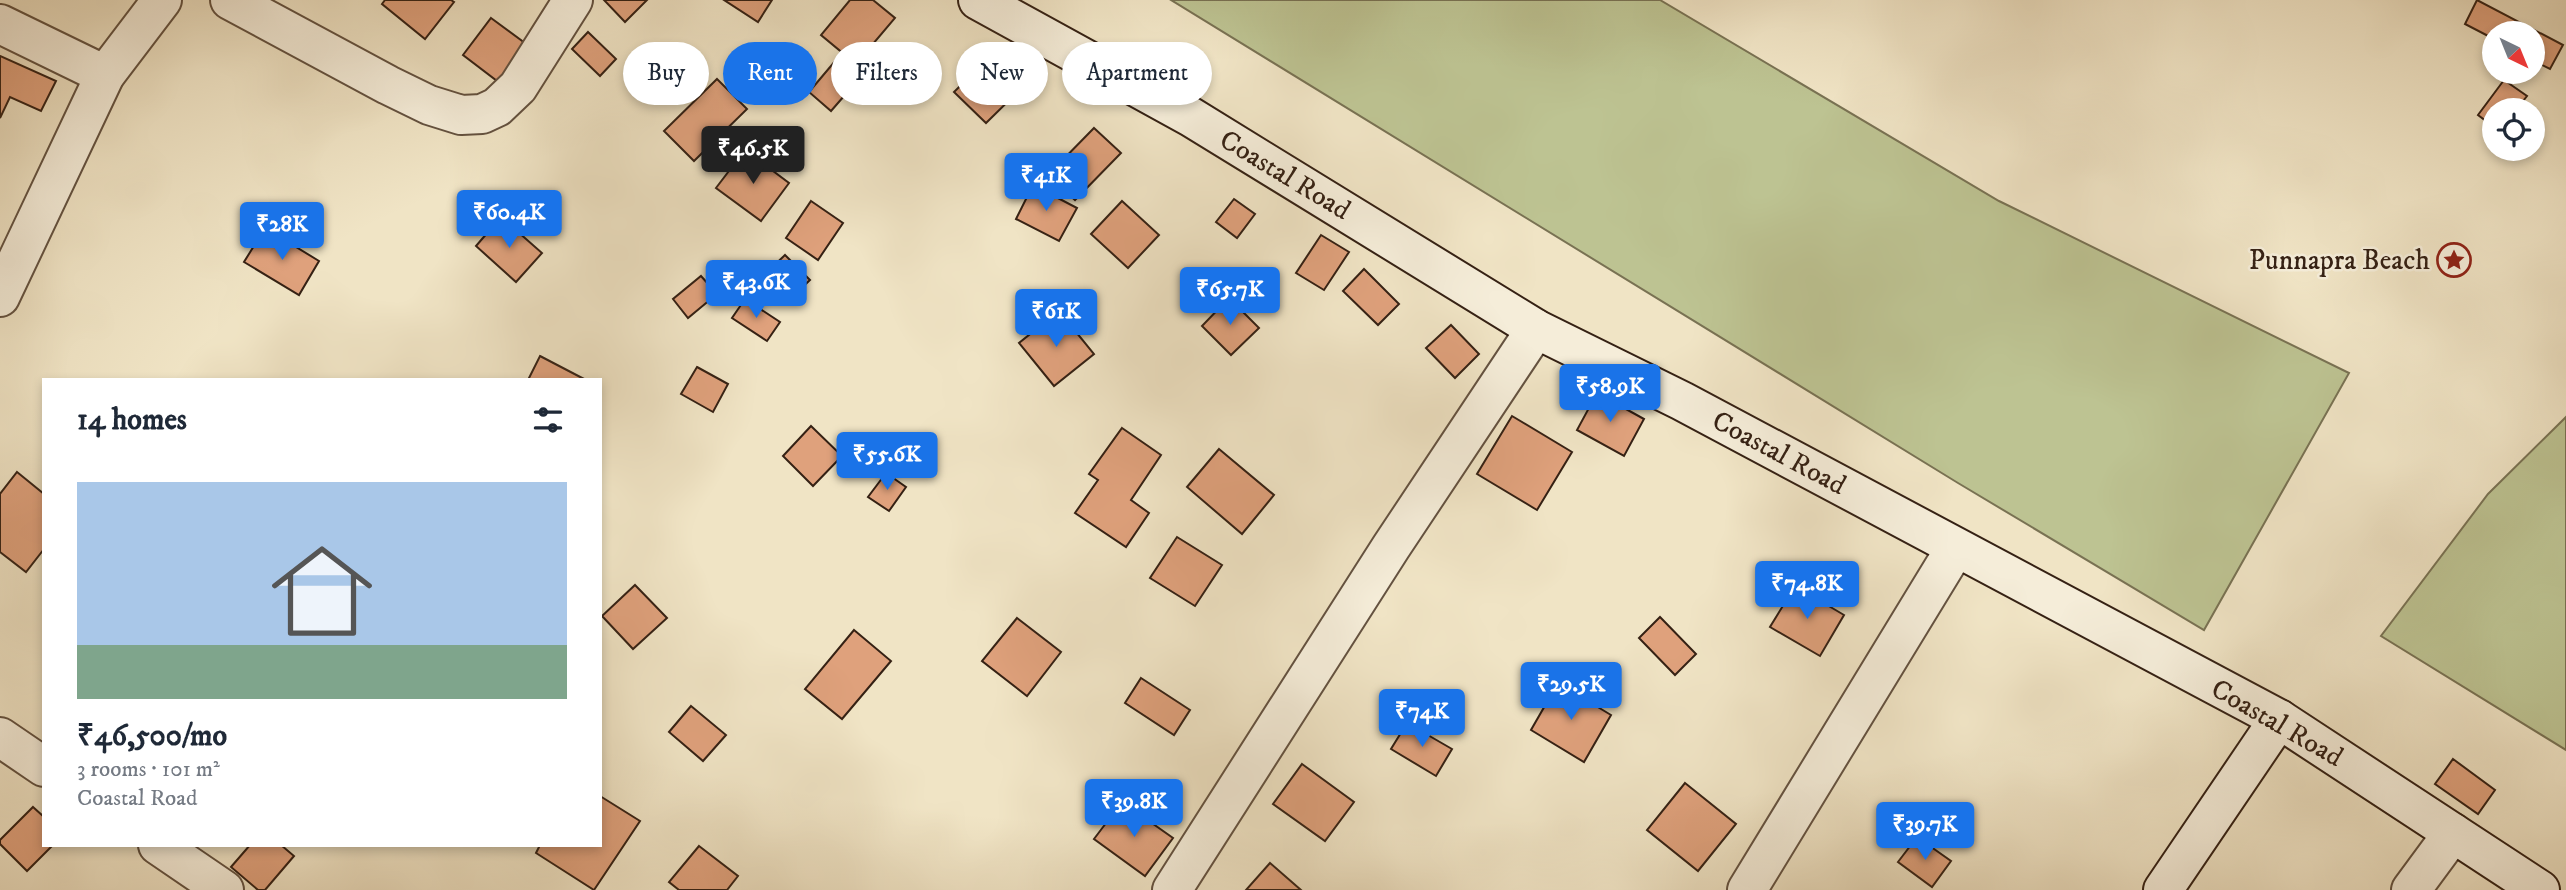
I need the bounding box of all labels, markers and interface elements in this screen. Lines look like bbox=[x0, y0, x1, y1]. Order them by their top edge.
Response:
north arrow bbox=[2482, 21, 2544, 84]
map controls bbox=[2482, 21, 2545, 161]
chip: Buy bbox=[623, 42, 709, 105]
chip: Rent bbox=[723, 42, 817, 105]
chip: Filters bbox=[831, 42, 942, 105]
chip: New bbox=[956, 42, 1048, 105]
chip: Apartment bbox=[1062, 42, 1212, 105]
button: locate bbox=[2482, 98, 2545, 161]
street label: Coastal Road bbox=[1213, 122, 1357, 228]
pin: ₹46.5K bbox=[696, 127, 810, 186]
text: ₹46.5K bbox=[717, 134, 789, 163]
pin: ₹41K bbox=[1005, 154, 1087, 213]
text: ₹41K bbox=[1020, 161, 1072, 190]
pin: ₹60.4K bbox=[452, 190, 566, 250]
text: ₹60.4K bbox=[473, 198, 545, 227]
pin: ₹28K bbox=[241, 202, 323, 262]
text: ₹28K bbox=[256, 210, 308, 239]
place icon: Punnapra Beach bbox=[2435, 241, 2473, 279]
place label: Punnapra Beach bbox=[2249, 243, 2430, 278]
pin: ₹43.6K bbox=[699, 260, 813, 320]
text: ₹43.6K bbox=[722, 268, 790, 297]
pin: ₹65.7K bbox=[1173, 268, 1287, 327]
text: ₹65.7K bbox=[1196, 275, 1264, 304]
pin: ₹61K bbox=[1015, 290, 1097, 349]
text: ₹61K bbox=[1031, 297, 1081, 326]
pin: ₹58.9K bbox=[1553, 364, 1667, 424]
text: ₹58.9K bbox=[1575, 372, 1645, 401]
icon: filters bbox=[529, 401, 567, 439]
text: 14 homes bbox=[77, 402, 187, 439]
street label: Coastal Road bbox=[1706, 403, 1852, 503]
pin: ₹55.6K bbox=[830, 433, 944, 492]
text: ₹55.6K bbox=[853, 440, 921, 469]
icon: home bbox=[259, 528, 385, 654]
pin: ₹74.8K bbox=[1750, 562, 1864, 621]
text: ₹74.8K bbox=[1771, 569, 1843, 598]
pin: ₹29.5K bbox=[1514, 662, 1628, 722]
text: ₹29.5K bbox=[1537, 670, 1605, 699]
street label: Coastal Road bbox=[2205, 671, 2349, 775]
pin: ₹74K bbox=[1381, 690, 1463, 749]
text: ₹74K bbox=[1395, 697, 1449, 726]
text: ₹46,500/mo bbox=[77, 718, 227, 755]
text: 3 rooms · 101 m² bbox=[77, 755, 220, 784]
pin: ₹39.8K bbox=[1077, 780, 1191, 839]
text: Coastal Road bbox=[77, 784, 198, 813]
text: ₹39.8K bbox=[1101, 787, 1167, 816]
pin: ₹39.7K bbox=[1868, 802, 1982, 862]
text: ₹39.7K bbox=[1892, 810, 1958, 839]

